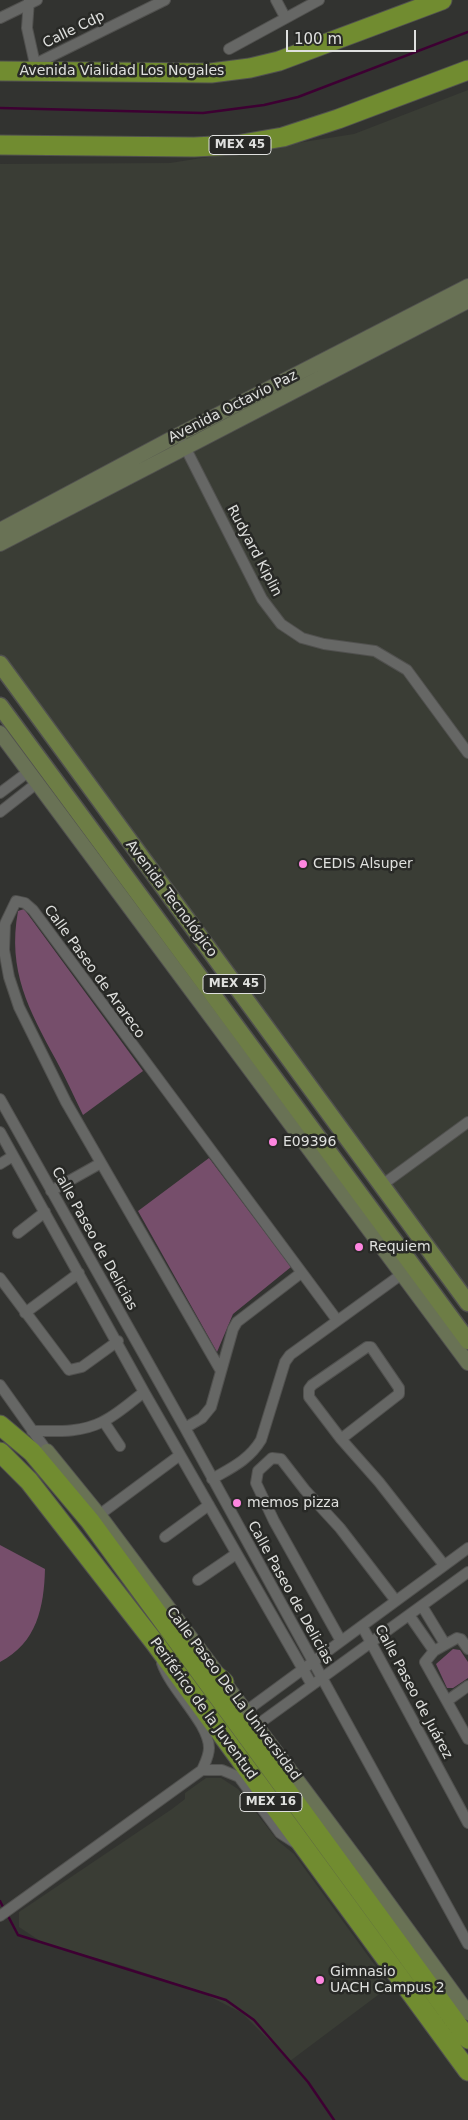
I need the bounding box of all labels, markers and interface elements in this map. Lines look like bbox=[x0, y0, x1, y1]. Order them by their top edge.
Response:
street label: Calle Cdp bbox=[40, 8, 108, 52]
scale bar bbox=[288, 20, 418, 52]
text: 100 m bbox=[294, 30, 342, 48]
street label: Avenida Vialidad Los Nogales bbox=[20, 63, 224, 79]
road number: MEX 45 bbox=[209, 136, 271, 154]
street label: Avenida Octavio Paz bbox=[166, 367, 300, 447]
street label: Rudyard Kiplin bbox=[223, 502, 285, 600]
street label: Avenida Tecnológico bbox=[122, 837, 220, 961]
place label: CEDIS Alsuper bbox=[313, 856, 413, 872]
marker: CEDIS Alsuper bbox=[297, 858, 309, 870]
street label: Calle Paseo de Arareco bbox=[40, 902, 148, 1042]
road number: MEX 45 bbox=[203, 974, 265, 994]
place label: E09396 bbox=[283, 1134, 336, 1150]
marker: E09396 bbox=[267, 1136, 279, 1148]
street label: Calle Paseo de Delicias bbox=[48, 1164, 140, 1314]
place label: Requiem bbox=[369, 1239, 431, 1255]
marker: Requiem bbox=[353, 1241, 365, 1253]
place label: memos pizza bbox=[247, 1495, 339, 1511]
marker: memos pizza bbox=[231, 1497, 243, 1509]
street label: Calle Paseo de Delicias bbox=[244, 1518, 336, 1668]
street label: Calle Paseo De La Universidad bbox=[162, 1604, 304, 1784]
street label: Calle Paseo de Juárez bbox=[371, 1622, 455, 1762]
street label: Periférico de la Juventud bbox=[146, 1635, 260, 1783]
road number: MEX 16 bbox=[240, 1792, 302, 1811]
place label: Gimnasio UACH Campus 2 bbox=[330, 1964, 445, 1996]
marker: Gimnasio UACH Campus 2 bbox=[314, 1974, 326, 1986]

